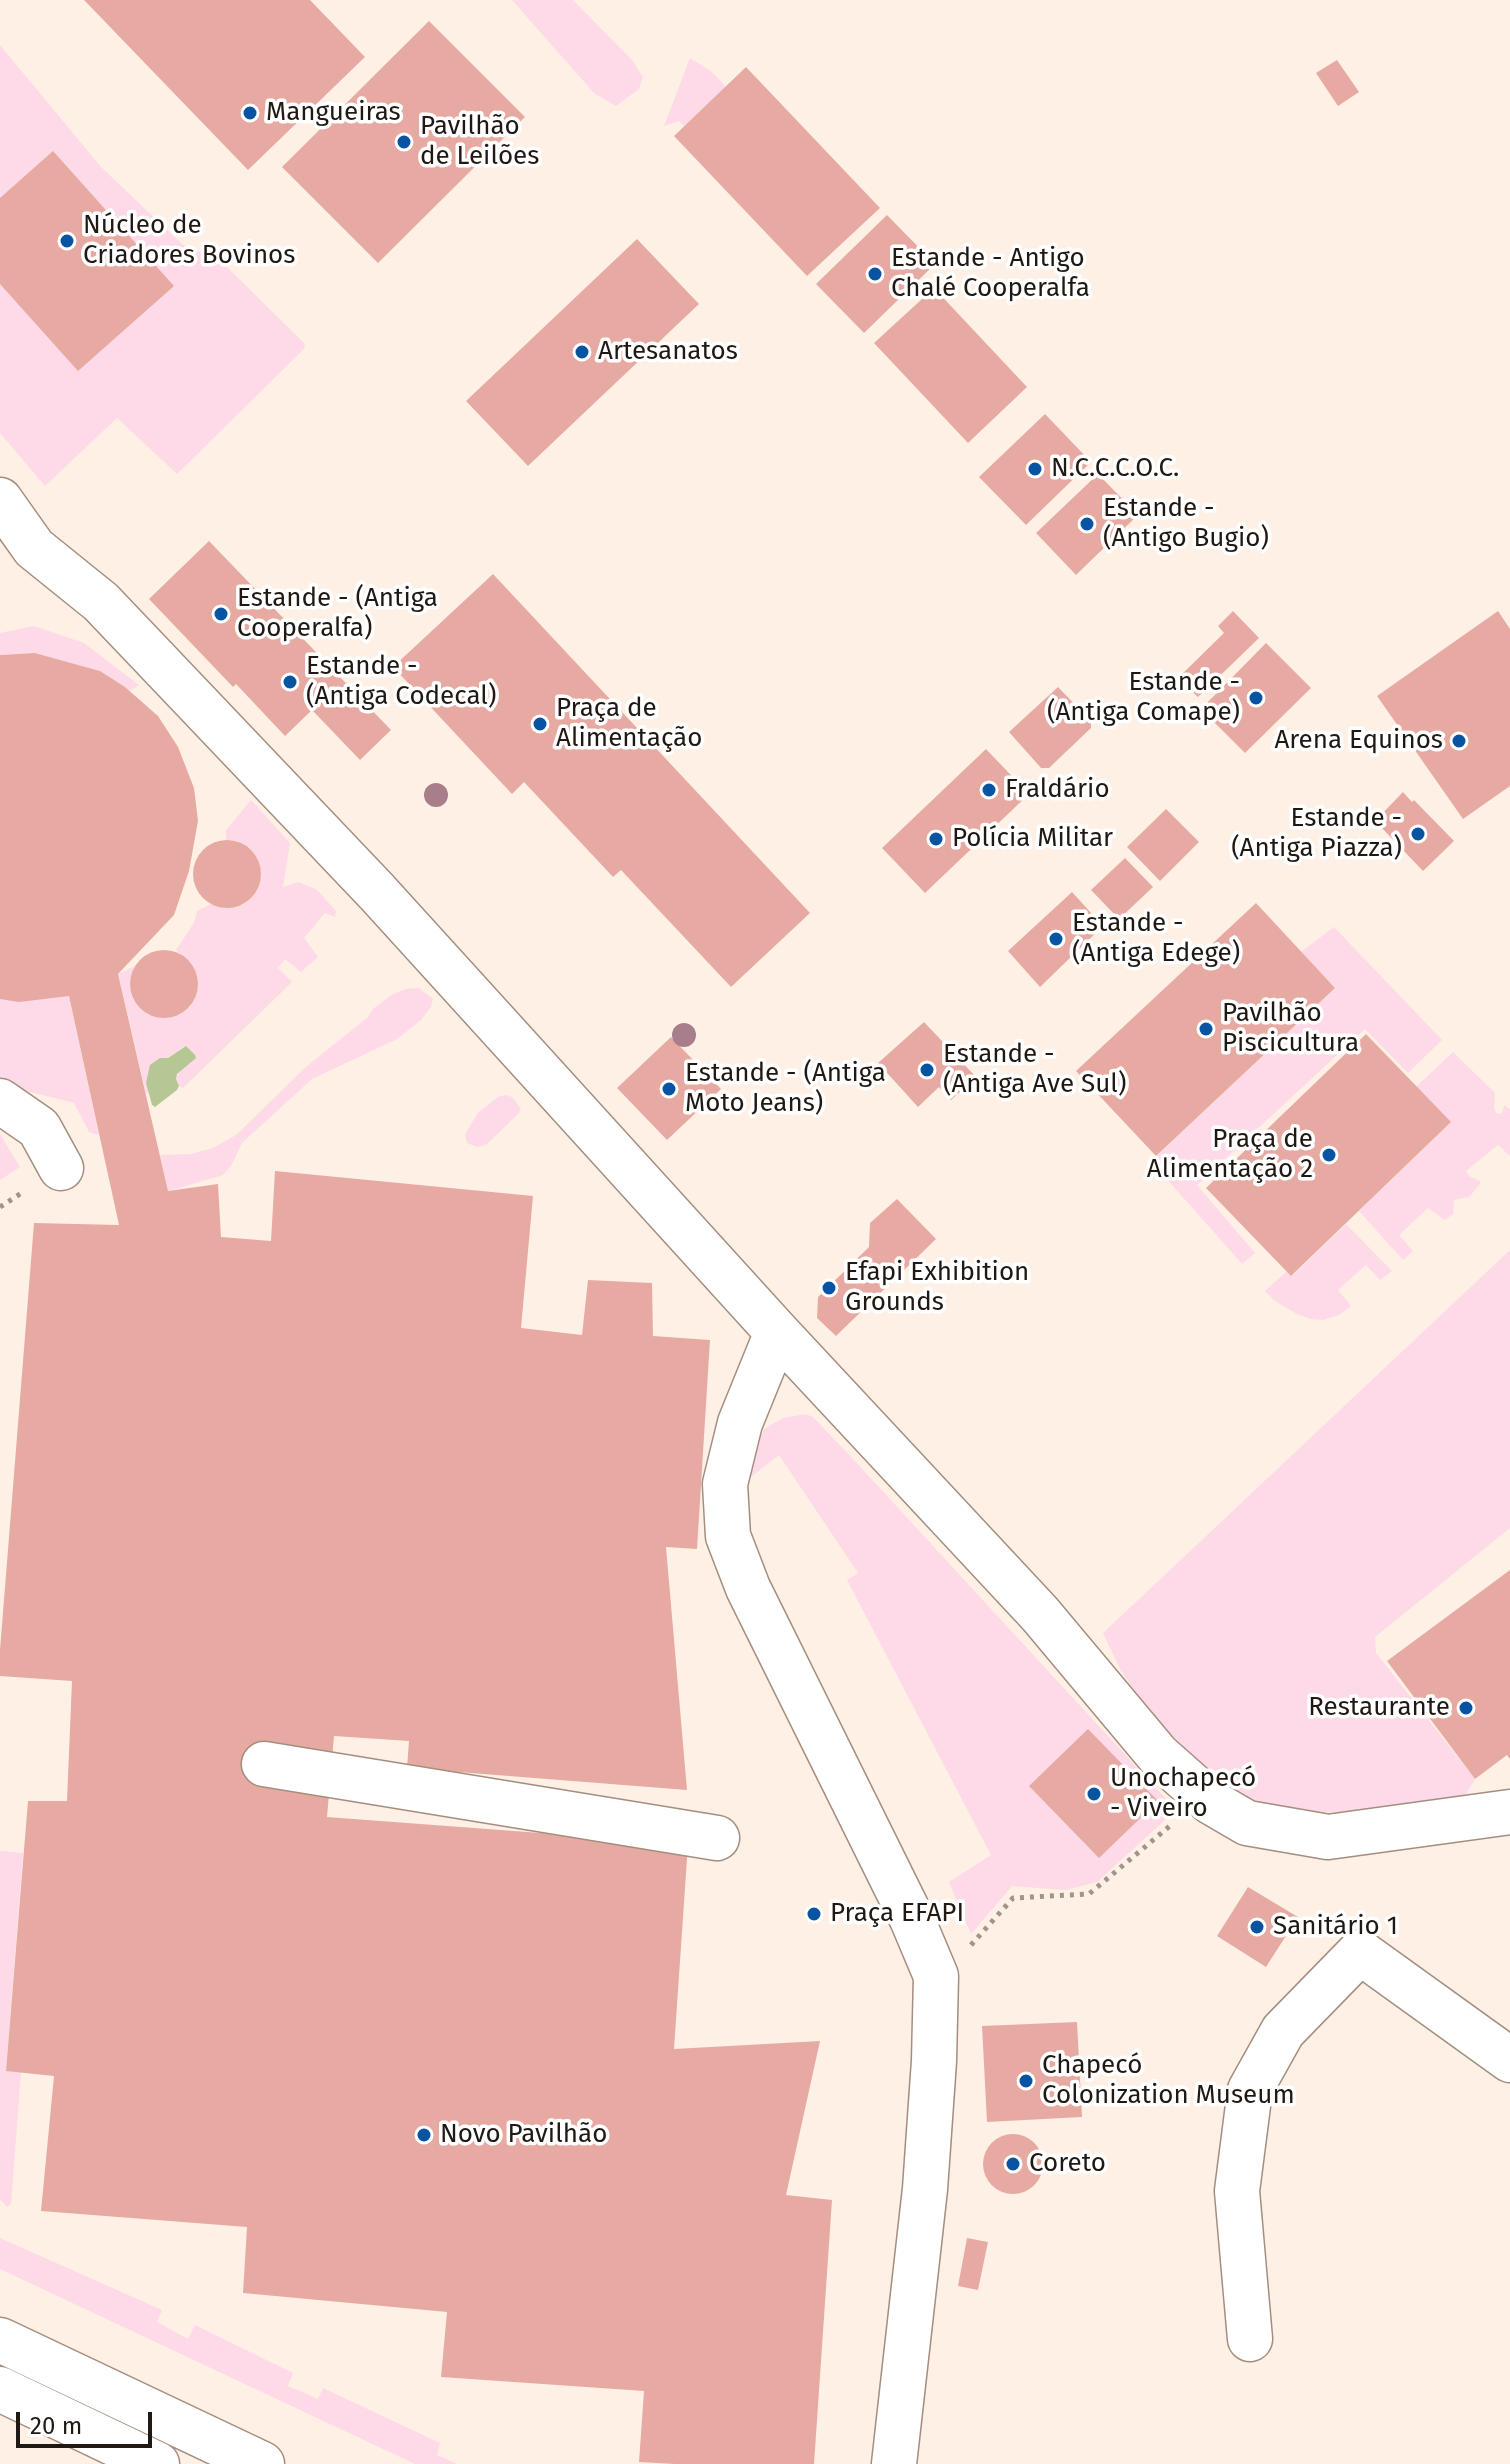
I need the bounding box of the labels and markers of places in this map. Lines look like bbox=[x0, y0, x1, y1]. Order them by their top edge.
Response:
place label: Mangueiras bbox=[266, 97, 401, 129]
marker: Mangueiras bbox=[241, 104, 259, 122]
place label: Pavilhão de Leilões bbox=[420, 111, 539, 172]
marker: Pavilhão de Leilões bbox=[395, 133, 413, 151]
place label: Núcleo de Criadores Bovinos bbox=[83, 210, 295, 272]
marker: Núcleo de Criadores Bovinos bbox=[58, 232, 76, 250]
place label: Estande - Antigo Chalé Cooperalfa bbox=[891, 243, 1090, 304]
marker: Estande - Antigo Chalé Cooperalfa bbox=[866, 265, 884, 283]
place label: Artesanatos bbox=[598, 336, 738, 368]
marker: Artesanatos bbox=[573, 343, 591, 361]
place label: N.C.C.C.O.C. bbox=[1051, 453, 1179, 485]
marker: N.C.C.C.O.C. bbox=[1026, 460, 1044, 478]
place label: Estande - (Antigo Bugio) bbox=[1103, 493, 1269, 554]
marker: Estande - (Antigo Bugio) bbox=[1078, 515, 1096, 533]
place label: Estande - (Antiga Cooperalfa) bbox=[237, 583, 438, 644]
marker: Estande - (Antiga Cooperalfa) bbox=[212, 605, 230, 623]
place label: Estande - (Antiga Codecal) bbox=[306, 651, 496, 712]
place label: Estande - (Antiga Comape) bbox=[1047, 667, 1240, 728]
marker: Estande - (Antiga Codecal) bbox=[281, 673, 299, 691]
marker: Estande - (Antiga Comape) bbox=[1247, 689, 1265, 707]
place label: Praça de Alimentação bbox=[556, 693, 702, 754]
marker: Praça de Alimentação bbox=[531, 715, 549, 733]
place label: Arena Equinos bbox=[1274, 725, 1443, 757]
marker: Arena Equinos bbox=[1450, 732, 1468, 750]
place label: Fraldário bbox=[1005, 774, 1110, 806]
marker: Fraldário bbox=[980, 781, 998, 799]
place label: Estande - (Antiga Piazza) bbox=[1231, 803, 1402, 864]
place label: Polícia Militar bbox=[952, 823, 1113, 855]
marker: Estande - (Antiga Piazza) bbox=[1409, 825, 1427, 843]
marker: Polícia Militar bbox=[927, 830, 945, 848]
place label: Estande - (Antiga Edege) bbox=[1072, 908, 1240, 970]
marker: Estande - (Antiga Edege) bbox=[1047, 930, 1065, 948]
place label: Pavilhão Piscicultura bbox=[1222, 998, 1359, 1060]
marker: Pavilhão Piscicultura bbox=[1197, 1020, 1215, 1038]
place label: Estande - (Antiga Ave Sul) bbox=[943, 1039, 1126, 1100]
place label: Estande - (Antiga Moto Jeans) bbox=[685, 1058, 886, 1120]
marker: Estande - (Antiga Ave Sul) bbox=[918, 1061, 936, 1079]
marker: Estande - (Antiga Moto Jeans) bbox=[660, 1080, 678, 1098]
place label: Praça de Alimentação 2 bbox=[1147, 1124, 1313, 1186]
marker: Praça de Alimentação 2 bbox=[1320, 1146, 1338, 1164]
place label: Efapi Exhibition Grounds bbox=[845, 1257, 1029, 1318]
marker: Efapi Exhibition Grounds bbox=[820, 1279, 838, 1297]
place label: Restaurante bbox=[1308, 1692, 1450, 1724]
marker: Restaurante bbox=[1457, 1699, 1475, 1717]
place label: Unochapecó - Viveiro bbox=[1110, 1763, 1256, 1824]
marker: Unochapecó - Viveiro bbox=[1085, 1785, 1103, 1803]
place label: Praça EFAPI bbox=[830, 1898, 964, 1930]
marker: Praça EFAPI bbox=[805, 1905, 823, 1923]
place label: Sanitário 1 bbox=[1273, 1911, 1398, 1943]
marker: Sanitário 1 bbox=[1248, 1918, 1266, 1936]
place label: Chapecó Colonization Museum bbox=[1042, 2050, 1295, 2112]
marker: Chapecó Colonization Museum bbox=[1017, 2072, 1035, 2090]
place label: Novo Pavilhão bbox=[440, 2119, 607, 2151]
marker: Novo Pavilhão bbox=[415, 2126, 433, 2144]
place label: Coreto bbox=[1029, 2148, 1106, 2180]
marker: Coreto bbox=[1004, 2155, 1022, 2173]

